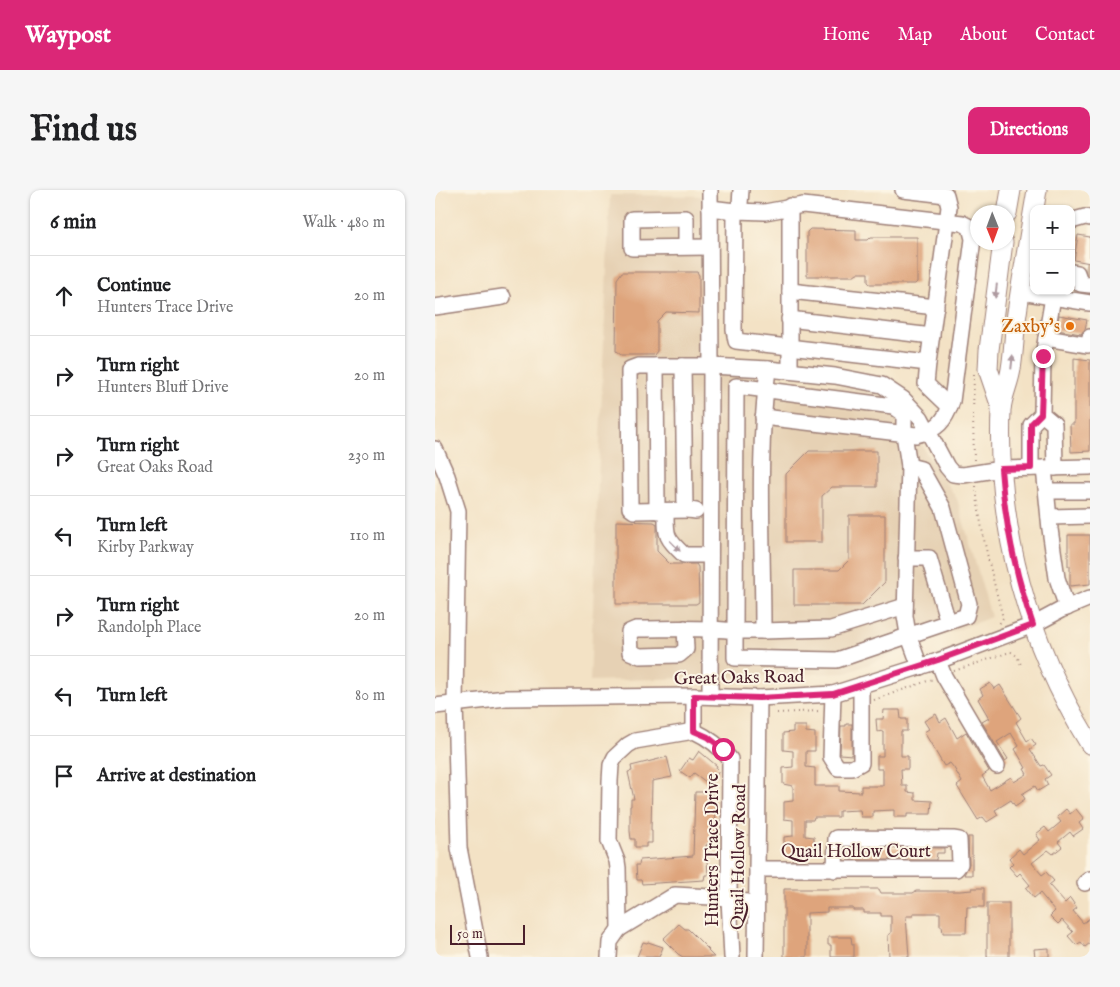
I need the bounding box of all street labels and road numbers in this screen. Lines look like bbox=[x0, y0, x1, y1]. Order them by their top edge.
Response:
street label: Great Oaks Road bbox=[674, 666, 805, 691]
street label: Hunters Trace Drive bbox=[702, 773, 725, 927]
street label: Quail Hollow Road bbox=[727, 783, 752, 930]
street label: Quail Hollow Court bbox=[781, 841, 931, 864]

